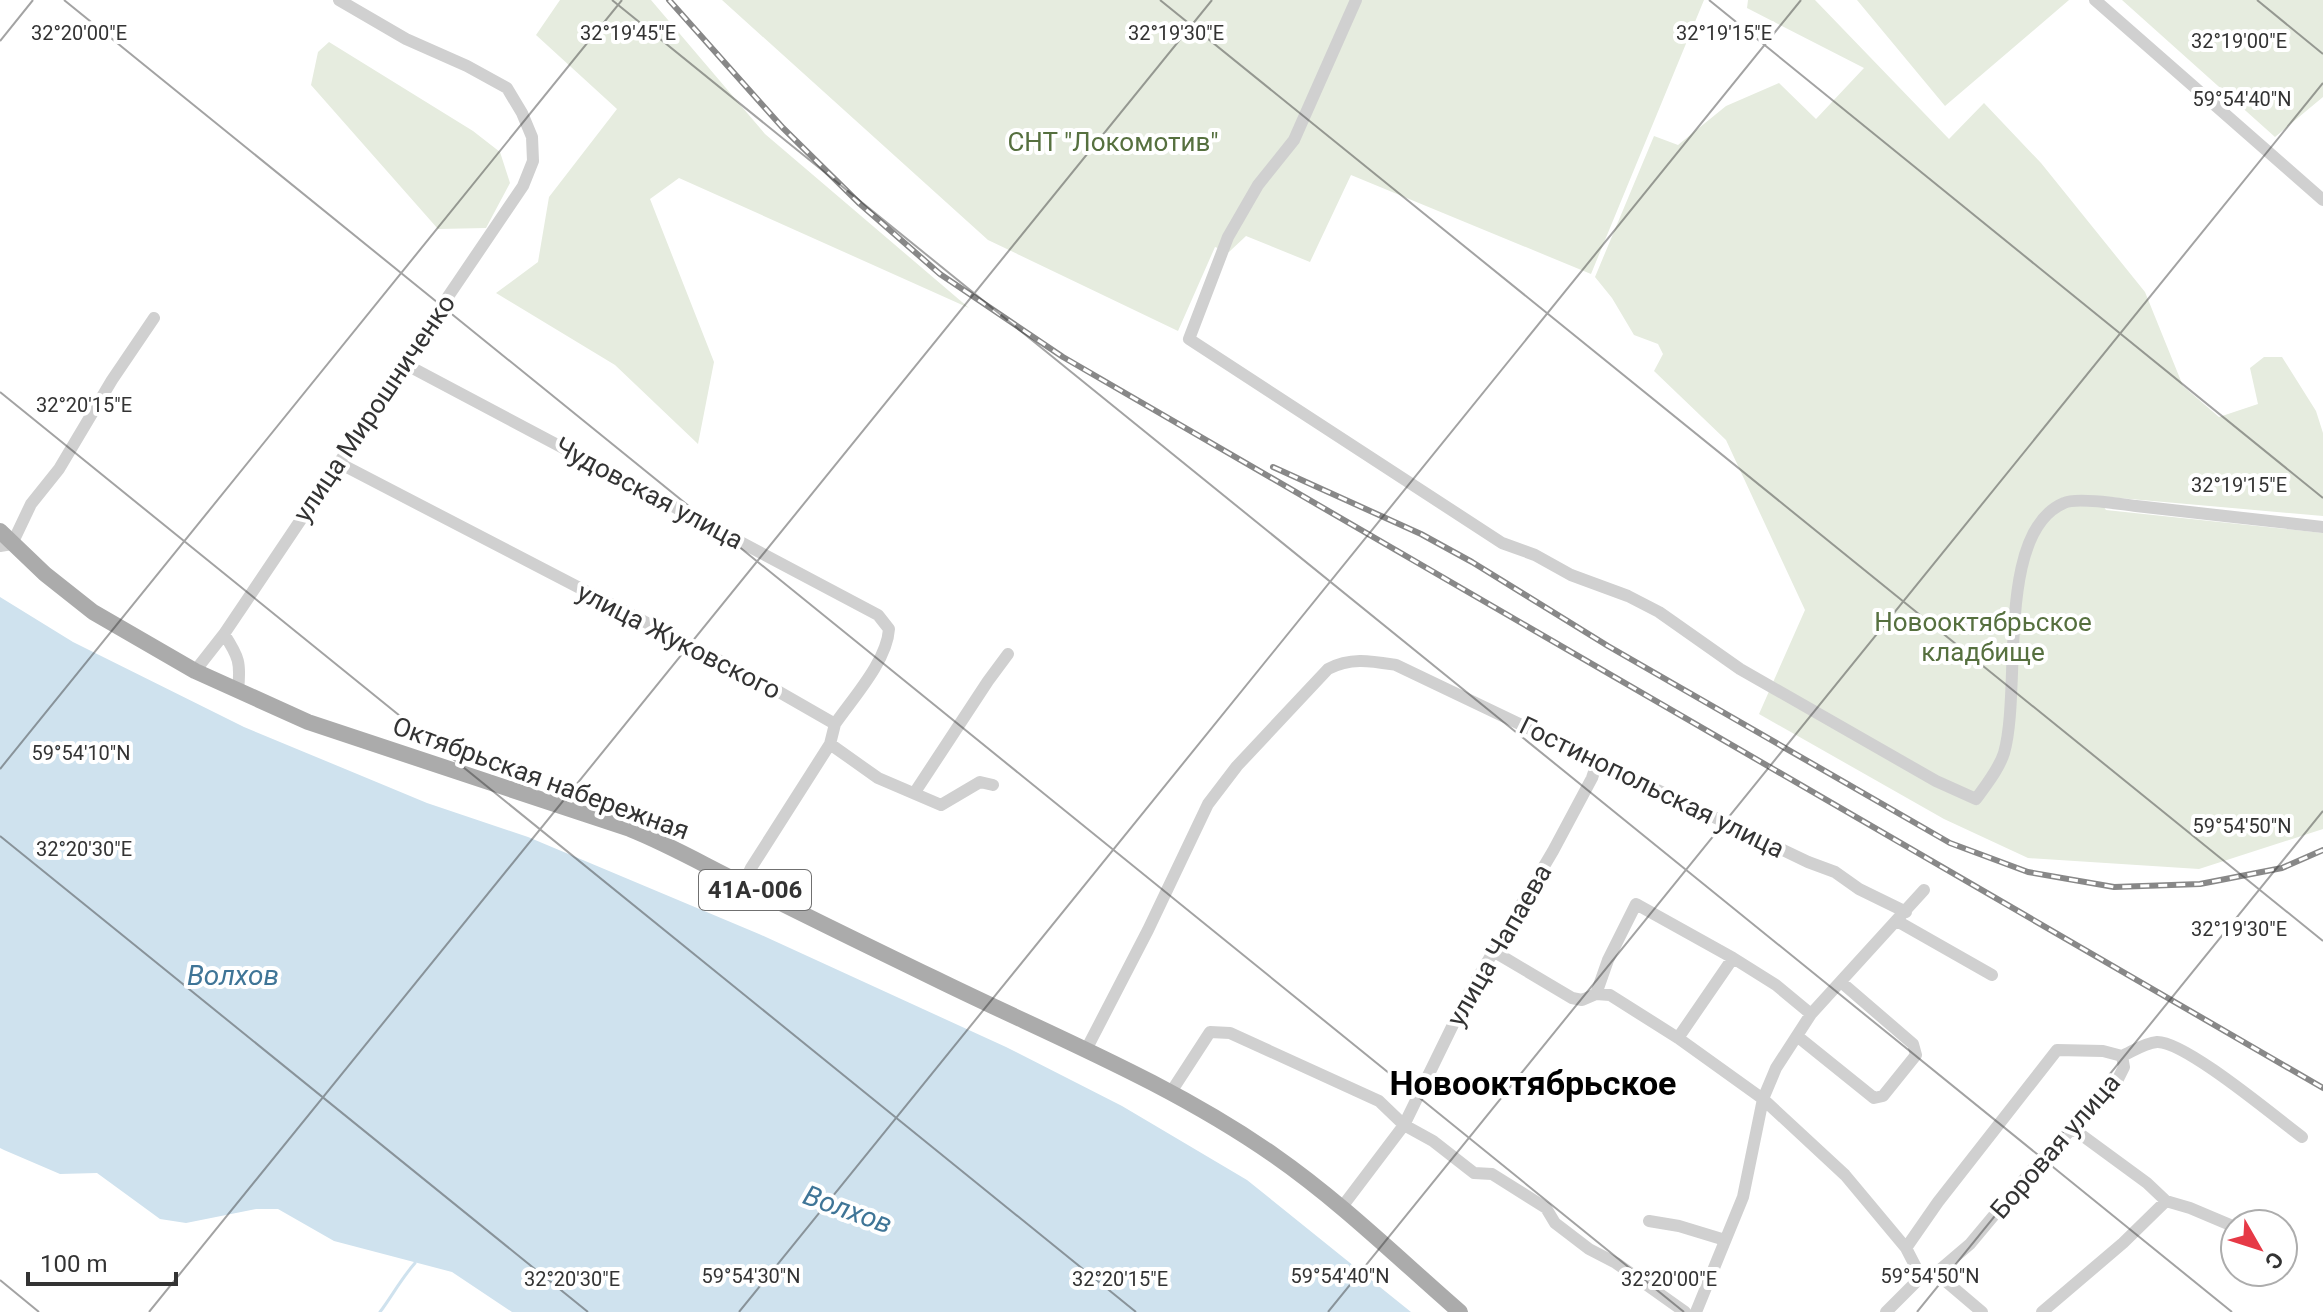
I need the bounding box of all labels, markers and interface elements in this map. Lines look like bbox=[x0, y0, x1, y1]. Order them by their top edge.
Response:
text: 32°20'00"E bbox=[31, 21, 127, 45]
text: 32°19'45"E bbox=[580, 21, 676, 45]
text: 32°19'30"E bbox=[1128, 21, 1224, 45]
text: 32°19'15"E bbox=[1676, 21, 1772, 45]
text: 32°19'00"E bbox=[2191, 29, 2287, 53]
text: 59°54'40"N bbox=[2192, 87, 2292, 111]
park label: СНТ "Локомотив" bbox=[1007, 127, 1219, 157]
street label: улица Мирошниченко bbox=[287, 289, 461, 527]
text: 32°20'15"E bbox=[36, 393, 132, 417]
street label: Чудовская улица bbox=[550, 431, 748, 555]
text: 32°19'15"E bbox=[2191, 473, 2287, 497]
street label: улица Жуковского bbox=[572, 577, 786, 705]
park label: Новооктябрьское кладбище bbox=[1874, 607, 2092, 667]
street label: Октябрьская набережная bbox=[389, 710, 693, 846]
street label: Гостинопольская улица bbox=[1515, 710, 1789, 864]
text: 59°54'10"N bbox=[31, 741, 131, 765]
text: 59°54'50"N bbox=[2192, 814, 2292, 838]
text: 32°20'30"E bbox=[36, 837, 132, 861]
street label: улица Чапаева bbox=[1441, 859, 1557, 1031]
road number: 41А-006 bbox=[699, 870, 811, 910]
text: 32°19'30"E bbox=[2191, 917, 2287, 941]
water label: Волхов bbox=[187, 959, 279, 992]
district label: Новооктябрьское bbox=[1390, 1063, 1676, 1103]
street label: Боровая улица bbox=[1984, 1068, 2126, 1224]
water label: Волхов bbox=[799, 1178, 897, 1241]
north arrow bbox=[2219, 1208, 2299, 1288]
scale bar bbox=[28, 1236, 176, 1286]
text: С bbox=[2260, 1247, 2288, 1274]
text: 100 m bbox=[40, 1250, 107, 1278]
text: 59°54'30"N bbox=[701, 1264, 801, 1288]
text: 59°54'40"N bbox=[1290, 1264, 1390, 1288]
text: 59°54'50"N bbox=[1880, 1264, 1980, 1288]
text: 32°20'30"E bbox=[524, 1267, 620, 1291]
text: 32°20'15"E bbox=[1072, 1267, 1168, 1291]
text: 32°20'00"E bbox=[1621, 1267, 1717, 1291]

